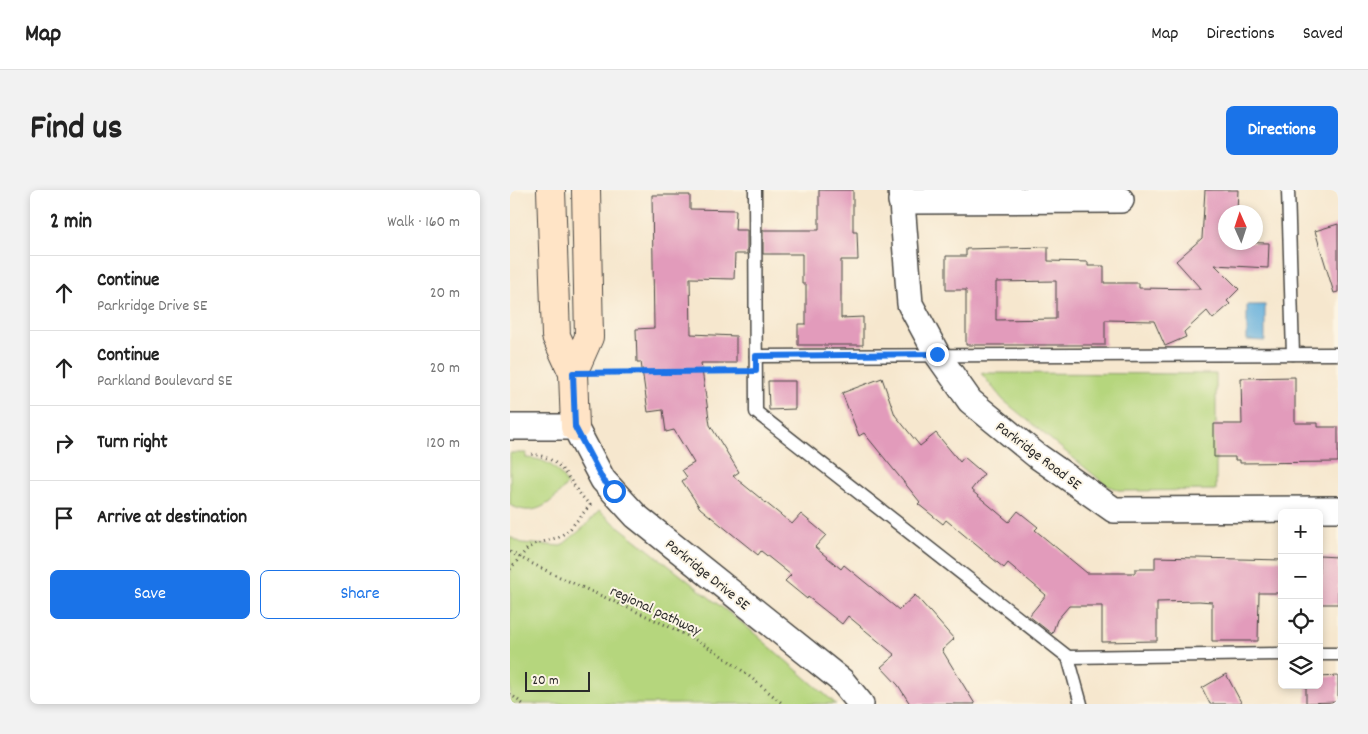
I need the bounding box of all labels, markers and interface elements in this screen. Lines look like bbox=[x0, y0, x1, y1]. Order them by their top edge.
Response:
text: Map bbox=[25, 18, 61, 52]
text: Map bbox=[1151, 22, 1178, 47]
text: Directions bbox=[1206, 22, 1275, 47]
text: Saved bbox=[1303, 22, 1343, 47]
text: Find us bbox=[30, 105, 122, 155]
button: Directions bbox=[1226, 106, 1338, 155]
north arrow bbox=[1218, 205, 1263, 250]
text: 2 min bbox=[50, 208, 92, 238]
text: Walk · 160 m bbox=[387, 211, 460, 234]
text: Continue bbox=[97, 268, 159, 295]
icon: ahead bbox=[50, 279, 78, 307]
text: 20 m bbox=[430, 282, 460, 305]
text: Parkridge Drive SE bbox=[97, 295, 207, 318]
text: Continue bbox=[97, 343, 159, 370]
route end bbox=[926, 343, 949, 366]
icon: ahead bbox=[50, 354, 78, 382]
text: 20 m bbox=[430, 357, 460, 380]
text: Parkland Boulevard SE bbox=[97, 370, 232, 393]
street label: Parkridge Road SE bbox=[990, 417, 1085, 496]
icon: right bbox=[50, 429, 78, 457]
text: Turn right bbox=[97, 430, 168, 457]
text: 120 m bbox=[426, 432, 460, 455]
route start bbox=[603, 480, 626, 503]
icon: arrive bbox=[50, 504, 78, 532]
text: Arrive at destination bbox=[97, 505, 247, 532]
map controls bbox=[1278, 509, 1323, 689]
button: + bbox=[1278, 509, 1323, 554]
street label: Parkridge Drive SE bbox=[660, 535, 754, 617]
button: − bbox=[1278, 554, 1323, 599]
button: Save bbox=[50, 570, 250, 619]
button: Share bbox=[260, 570, 460, 619]
street label: regional pathway bbox=[606, 581, 705, 643]
button: locate bbox=[1278, 599, 1323, 644]
button: layers bbox=[1278, 644, 1323, 689]
scale bar bbox=[525, 669, 590, 692]
text: 20 m bbox=[532, 671, 559, 691]

